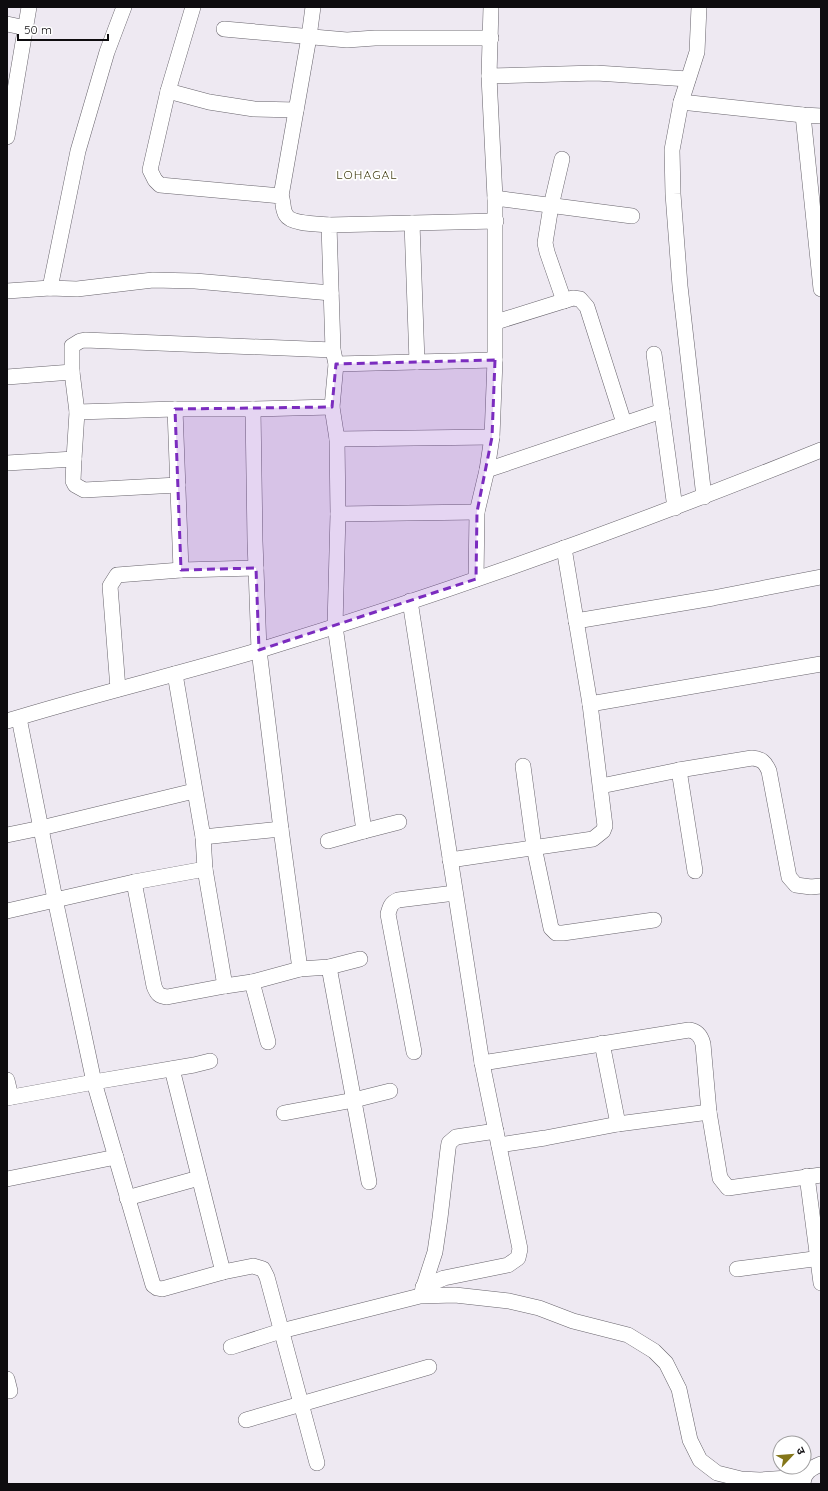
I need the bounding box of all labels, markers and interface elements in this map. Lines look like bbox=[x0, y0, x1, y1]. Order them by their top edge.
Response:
scale bar bbox=[18, 16, 108, 42]
text: 50 m bbox=[24, 22, 52, 37]
district label: LOHAGAL bbox=[336, 167, 398, 182]
north arrow bbox=[772, 1435, 812, 1475]
text: उ bbox=[793, 1445, 809, 1457]

